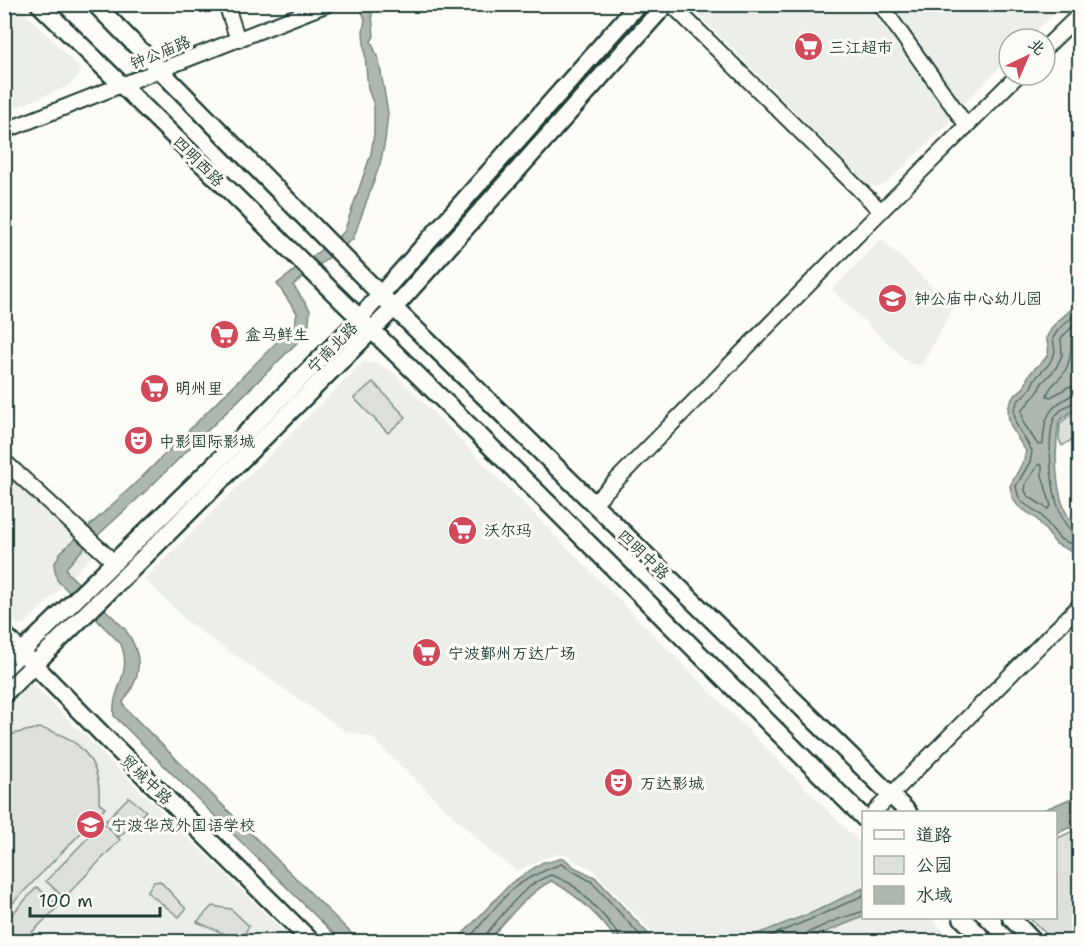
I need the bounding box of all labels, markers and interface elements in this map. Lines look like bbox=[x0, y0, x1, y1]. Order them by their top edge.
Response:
north arrow bbox=[997, 27, 1057, 87]
street label: 钟公庙路 bbox=[127, 31, 194, 74]
supermarket icon: 三江超市 bbox=[792, 31, 824, 63]
text: 北 bbox=[1024, 33, 1050, 60]
place label: 三江超市 bbox=[829, 37, 893, 58]
street label: 四明西路 bbox=[169, 131, 229, 191]
school or university icon: 钟公庙中心幼儿园 bbox=[877, 282, 909, 314]
place label: 钟公庙中心幼儿园 bbox=[914, 288, 1042, 309]
street label: 宁南北路 bbox=[303, 317, 362, 378]
supermarket icon: 盒马鲜生 bbox=[208, 318, 240, 350]
place label: 盒马鲜生 bbox=[245, 324, 309, 345]
supermarket icon: 明州里 bbox=[138, 372, 170, 404]
place label: 明州里 bbox=[175, 378, 223, 399]
theatre icon: 中影国际影城 bbox=[122, 425, 154, 457]
place label: 中影国际影城 bbox=[159, 431, 255, 452]
supermarket icon: 沃尔玛 bbox=[447, 514, 479, 546]
place label: 沃尔玛 bbox=[484, 520, 532, 541]
street label: 四明中路 bbox=[613, 525, 674, 584]
supermarket icon: 宁波鄞州万达广场 bbox=[411, 637, 443, 669]
place label: 宁波鄞州万达广场 bbox=[448, 643, 576, 664]
street label: 贸城中路 bbox=[116, 750, 177, 809]
theatre icon: 万达影城 bbox=[603, 767, 635, 799]
place label: 万达影城 bbox=[640, 773, 704, 794]
school or university icon: 宁波华茂外国语学校 bbox=[74, 809, 106, 841]
legend bbox=[862, 811, 1057, 919]
place label: 宁波华茂外国语学校 bbox=[111, 815, 255, 836]
text: 道路 bbox=[916, 823, 952, 847]
text: 公园 bbox=[916, 853, 952, 877]
scale bar bbox=[30, 880, 160, 918]
text: 水域 bbox=[916, 883, 952, 907]
text: 100 m bbox=[39, 889, 93, 913]

